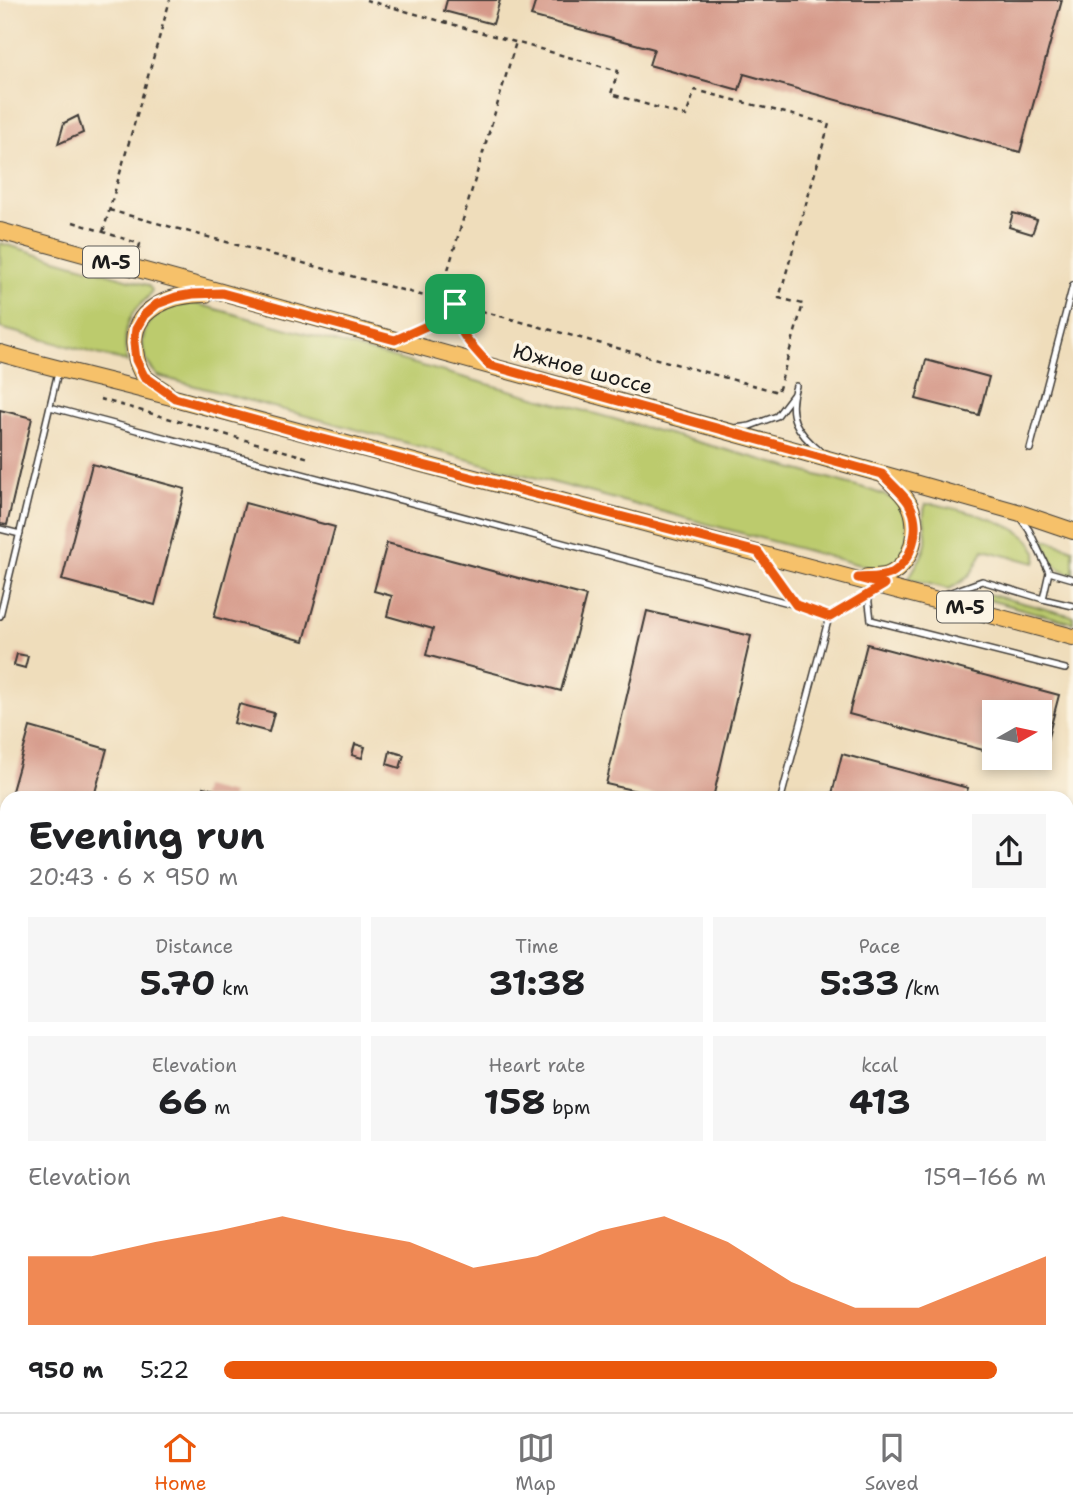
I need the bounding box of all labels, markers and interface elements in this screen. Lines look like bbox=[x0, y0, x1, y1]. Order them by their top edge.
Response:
road number: М-5 bbox=[83, 246, 139, 278]
pin bbox=[425, 274, 485, 334]
icon: arrive bbox=[436, 285, 474, 323]
street label: Южное шоссе bbox=[510, 337, 656, 401]
road number: М-5 bbox=[937, 592, 993, 622]
north arrow bbox=[982, 700, 1052, 770]
map controls bbox=[982, 700, 1052, 770]
text: Evening run bbox=[28, 810, 265, 861]
button: share bbox=[972, 814, 1046, 888]
text: 20:43 · 6 × 950 m bbox=[28, 862, 238, 892]
text: Distance bbox=[155, 934, 233, 959]
text: Time bbox=[515, 934, 559, 959]
text: Pace bbox=[859, 934, 901, 959]
text: 5.70 bbox=[140, 959, 215, 1006]
text: 31:38 bbox=[489, 959, 585, 1006]
text: 5:33 bbox=[820, 959, 899, 1006]
text: km bbox=[215, 976, 249, 1001]
text: /km bbox=[899, 976, 940, 1001]
text: Elevation bbox=[152, 1053, 237, 1078]
text: Heart rate bbox=[489, 1053, 585, 1078]
text: kcal bbox=[861, 1053, 898, 1078]
text: 66 bbox=[158, 1078, 208, 1125]
text: 158 bbox=[484, 1078, 546, 1125]
text: 413 bbox=[849, 1078, 911, 1125]
text: m bbox=[208, 1095, 230, 1120]
text: bpm bbox=[546, 1095, 590, 1120]
text: Elevation bbox=[28, 1162, 131, 1192]
text: 159–166 m bbox=[923, 1162, 1046, 1192]
text: 950 m bbox=[28, 1355, 103, 1385]
text: 5:22 bbox=[140, 1355, 189, 1385]
tab: Home bbox=[154, 1429, 207, 1496]
tab: Map bbox=[515, 1429, 556, 1496]
tab: Saved bbox=[865, 1429, 919, 1496]

